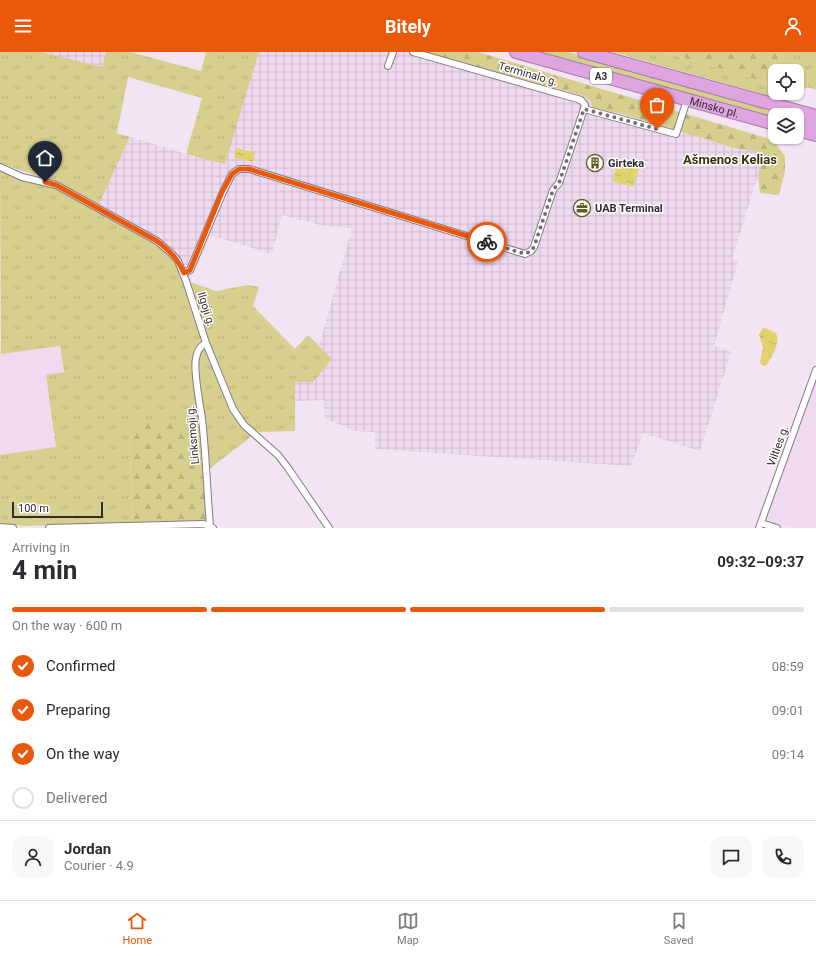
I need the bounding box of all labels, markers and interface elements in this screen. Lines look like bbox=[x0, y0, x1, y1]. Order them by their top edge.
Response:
icon: menu bbox=[12, 15, 34, 37]
icon: person bbox=[782, 15, 804, 37]
text: Bitely bbox=[385, 16, 431, 37]
street label: Terminalo g. bbox=[497, 59, 559, 89]
map controls bbox=[768, 64, 804, 144]
button: locate bbox=[768, 64, 804, 100]
road number: A3 bbox=[590, 68, 612, 84]
pin bbox=[640, 88, 674, 129]
icon: bag bbox=[646, 94, 668, 116]
street label: Minsko pl. bbox=[688, 94, 741, 120]
button: layers bbox=[768, 108, 804, 144]
pin bbox=[28, 141, 62, 182]
icon: home bbox=[34, 147, 56, 169]
district label: Ašmenos Kelias bbox=[683, 152, 777, 167]
building icon: Girteka bbox=[585, 153, 605, 173]
place label: Girteka bbox=[608, 157, 644, 170]
office icon: UAB Terminal bbox=[572, 198, 592, 218]
place label: UAB Terminal bbox=[595, 202, 663, 215]
courier bbox=[467, 222, 507, 262]
icon: bike bbox=[476, 231, 498, 253]
street label: Ilgoji g. bbox=[195, 290, 217, 328]
street label: Linksmoji g. bbox=[184, 405, 202, 465]
street label: Vilties g. bbox=[765, 424, 791, 468]
scale bar bbox=[12, 500, 103, 519]
text: 100 m bbox=[18, 502, 49, 515]
text: Arriving in bbox=[12, 540, 70, 555]
text: 09:32–09:37 bbox=[717, 553, 804, 571]
text: 4 min bbox=[12, 555, 77, 585]
text: On the way · 600 m bbox=[12, 618, 122, 633]
icon: check bbox=[12, 655, 34, 677]
text: Confirmed bbox=[46, 657, 116, 675]
text: 08:59 bbox=[772, 659, 804, 674]
icon: check bbox=[12, 699, 34, 721]
text: Preparing bbox=[46, 701, 110, 719]
text: 09:01 bbox=[772, 703, 804, 718]
icon: check bbox=[12, 743, 34, 765]
text: On the way bbox=[46, 745, 120, 763]
text: 09:14 bbox=[772, 747, 804, 762]
text: Delivered bbox=[46, 789, 108, 807]
button: person bbox=[12, 836, 54, 878]
button: chat bbox=[710, 836, 752, 878]
button: phone bbox=[762, 836, 804, 878]
text: Jordan bbox=[64, 840, 111, 858]
text: Courier · 4.9 bbox=[64, 858, 134, 873]
tab: Home bbox=[122, 910, 152, 947]
tab: Map bbox=[397, 910, 419, 947]
tab: Saved bbox=[664, 910, 694, 947]

